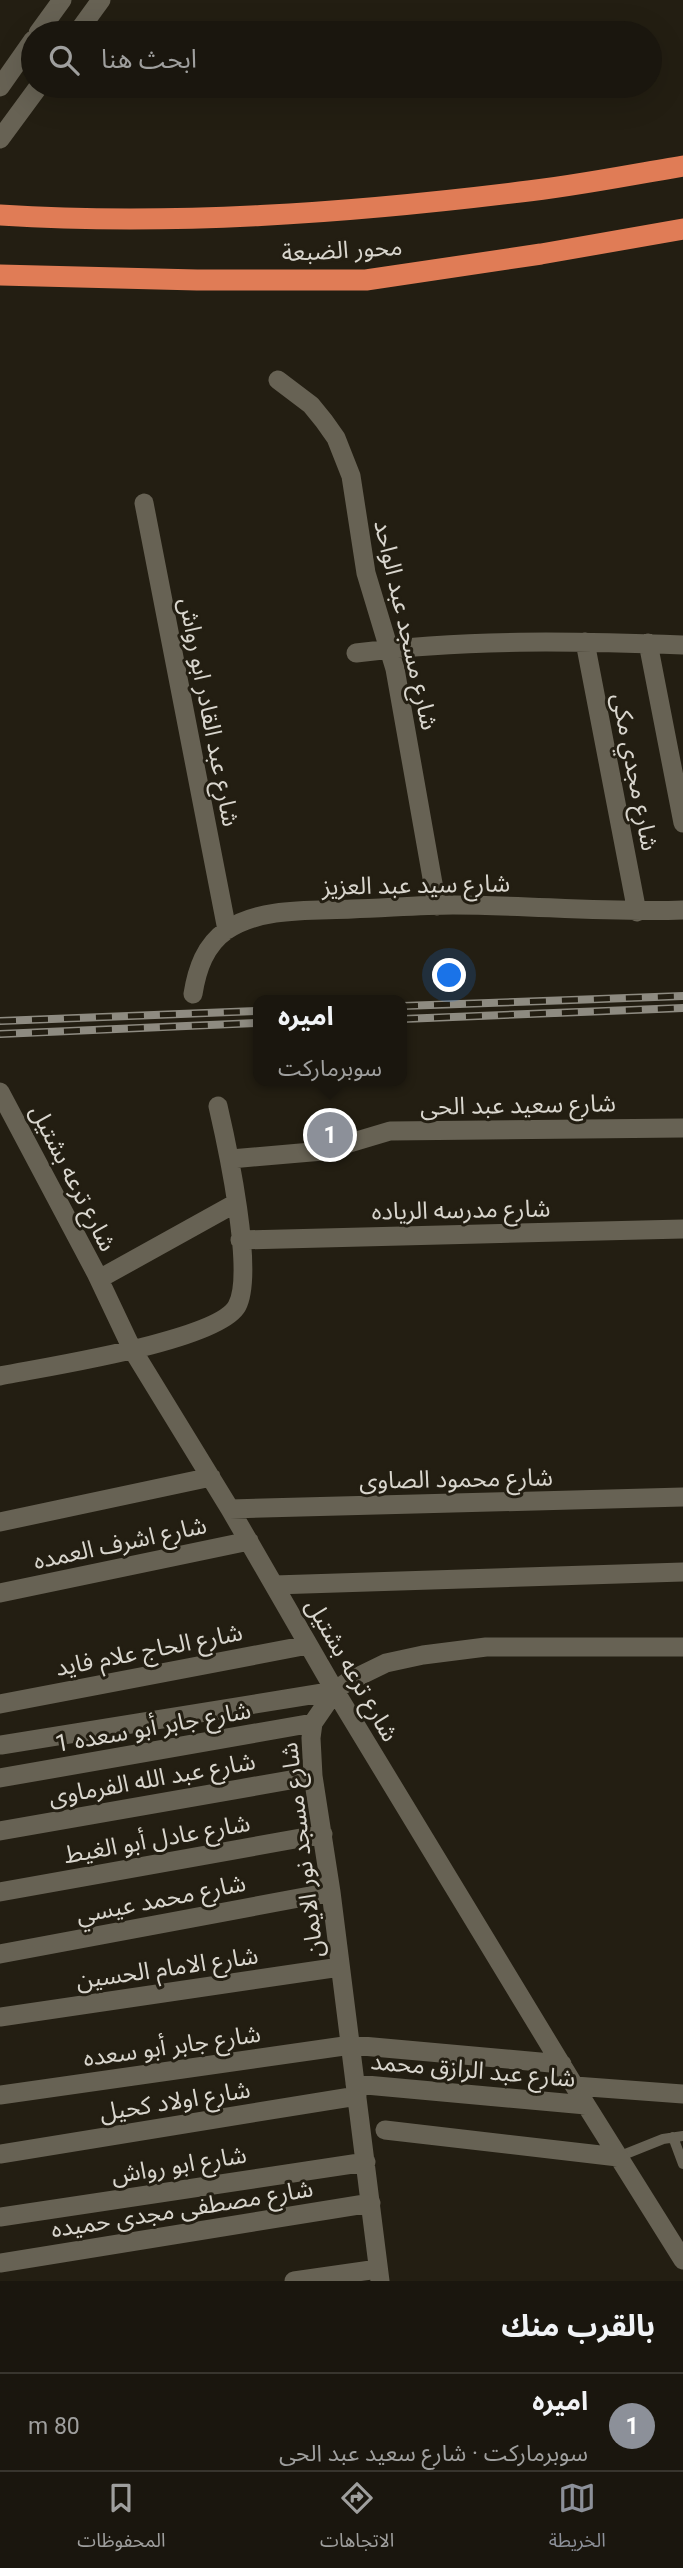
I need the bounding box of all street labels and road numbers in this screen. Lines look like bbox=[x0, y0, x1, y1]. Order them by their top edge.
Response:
street label: محور الضبعة bbox=[281, 233, 403, 267]
street label: شارع مسجد عبد الواحد bbox=[365, 517, 444, 733]
street label: شارع عبد القادر ابو رواش bbox=[170, 595, 245, 829]
street label: شارع مجدي مكى bbox=[602, 691, 664, 854]
street label: شارع سيد عبد العزيز bbox=[321, 869, 510, 904]
street label: شارع سعيد عبد الحى bbox=[420, 1089, 616, 1124]
street label: شارع ترعه بشتيل bbox=[21, 1100, 122, 1257]
street label: شارع مدرسه الرياده bbox=[371, 1194, 551, 1229]
street label: شارع محمود الصاوى bbox=[359, 1463, 553, 1498]
street label: شارع اشرف العمده bbox=[31, 1511, 210, 1578]
street label: شارع ترعه بشتيل bbox=[297, 1593, 404, 1748]
street label: شارع الحاج علام فايد bbox=[53, 1618, 246, 1686]
street label: شارع جابر أبو سعده 1 bbox=[53, 1694, 254, 1761]
street label: شارع مسجد نور الايمان bbox=[275, 1741, 332, 1959]
street label: شارع عبد الله الفرماوى bbox=[46, 1747, 258, 1814]
street label: شارع عادل أبو الغيط bbox=[61, 1807, 253, 1872]
street label: شارع محمد عيسي bbox=[74, 1869, 249, 1934]
street label: شارع الامام الحسين bbox=[74, 1941, 260, 1999]
street label: شارع جابر أبو سعده bbox=[81, 2018, 263, 2075]
street label: شارع عبد الرازق محمد bbox=[369, 2047, 577, 2096]
street label: شارع اولاد كحيل bbox=[98, 2075, 253, 2130]
street label: شارع ابو رواش bbox=[109, 2140, 249, 2192]
street label: شارع مصطفى مجدى حميده bbox=[49, 2174, 316, 2247]

